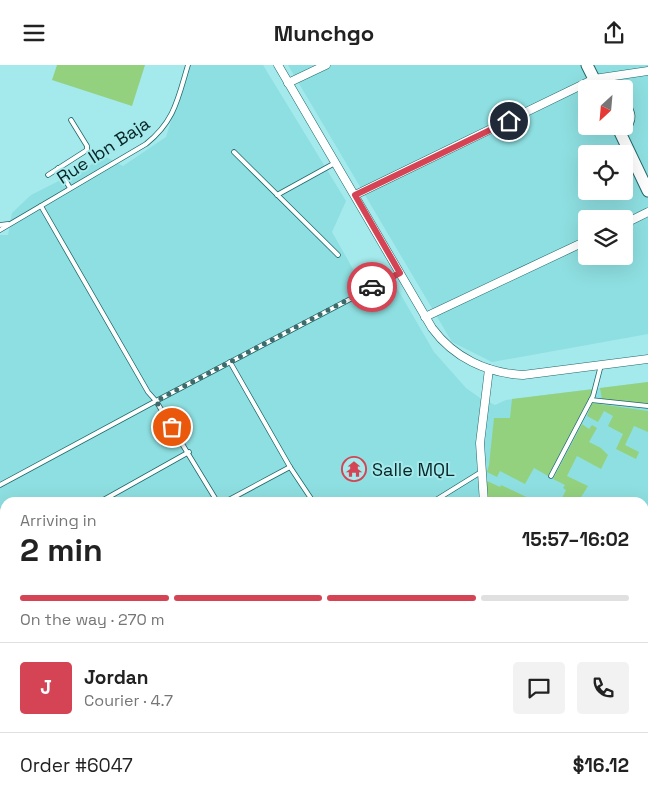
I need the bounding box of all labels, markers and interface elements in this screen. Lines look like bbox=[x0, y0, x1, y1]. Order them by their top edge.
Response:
icon: menu bbox=[20, 19, 48, 47]
text: Munchgo bbox=[274, 19, 374, 47]
icon: share bbox=[600, 19, 628, 47]
north arrow bbox=[578, 80, 632, 135]
map controls bbox=[578, 80, 633, 265]
pin bbox=[488, 100, 530, 142]
icon: home bbox=[495, 107, 523, 135]
street label: Rue Ibn Baja bbox=[52, 111, 154, 189]
button: locate bbox=[578, 145, 633, 200]
button: layers bbox=[578, 210, 633, 265]
courier bbox=[347, 262, 397, 312]
icon: car bbox=[358, 273, 386, 301]
pin bbox=[151, 406, 193, 448]
icon: bag bbox=[158, 413, 186, 441]
temple icon: Salle MQL bbox=[341, 456, 367, 482]
place label: Salle MQL bbox=[372, 458, 455, 481]
text: Arriving in bbox=[20, 510, 97, 531]
text: 15:57–16:02 bbox=[522, 527, 629, 552]
text: 2 min bbox=[20, 530, 103, 570]
text: On the way · 270 m bbox=[20, 609, 165, 630]
button: chat bbox=[513, 662, 565, 714]
button: phone bbox=[577, 662, 629, 714]
text: Jordan bbox=[84, 665, 149, 690]
text: J bbox=[40, 675, 52, 700]
text: Courier · 4.7 bbox=[84, 690, 173, 711]
text: Order #6047 bbox=[20, 753, 133, 778]
text: $16.12 bbox=[573, 753, 629, 778]

